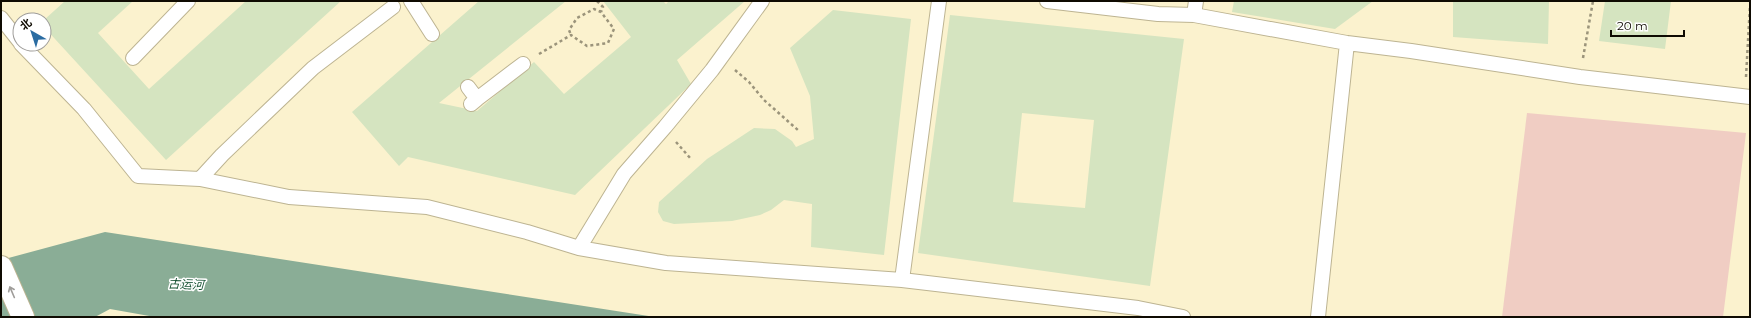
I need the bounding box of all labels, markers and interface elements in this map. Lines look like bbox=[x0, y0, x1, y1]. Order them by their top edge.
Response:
north arrow bbox=[12, 12, 52, 52]
scale bar bbox=[1611, 12, 1684, 38]
text: 北 bbox=[17, 15, 34, 33]
text: 20 m bbox=[1617, 18, 1648, 33]
water label: 古运河 bbox=[168, 276, 206, 292]
one-way arrow bbox=[8, 286, 15, 298]

